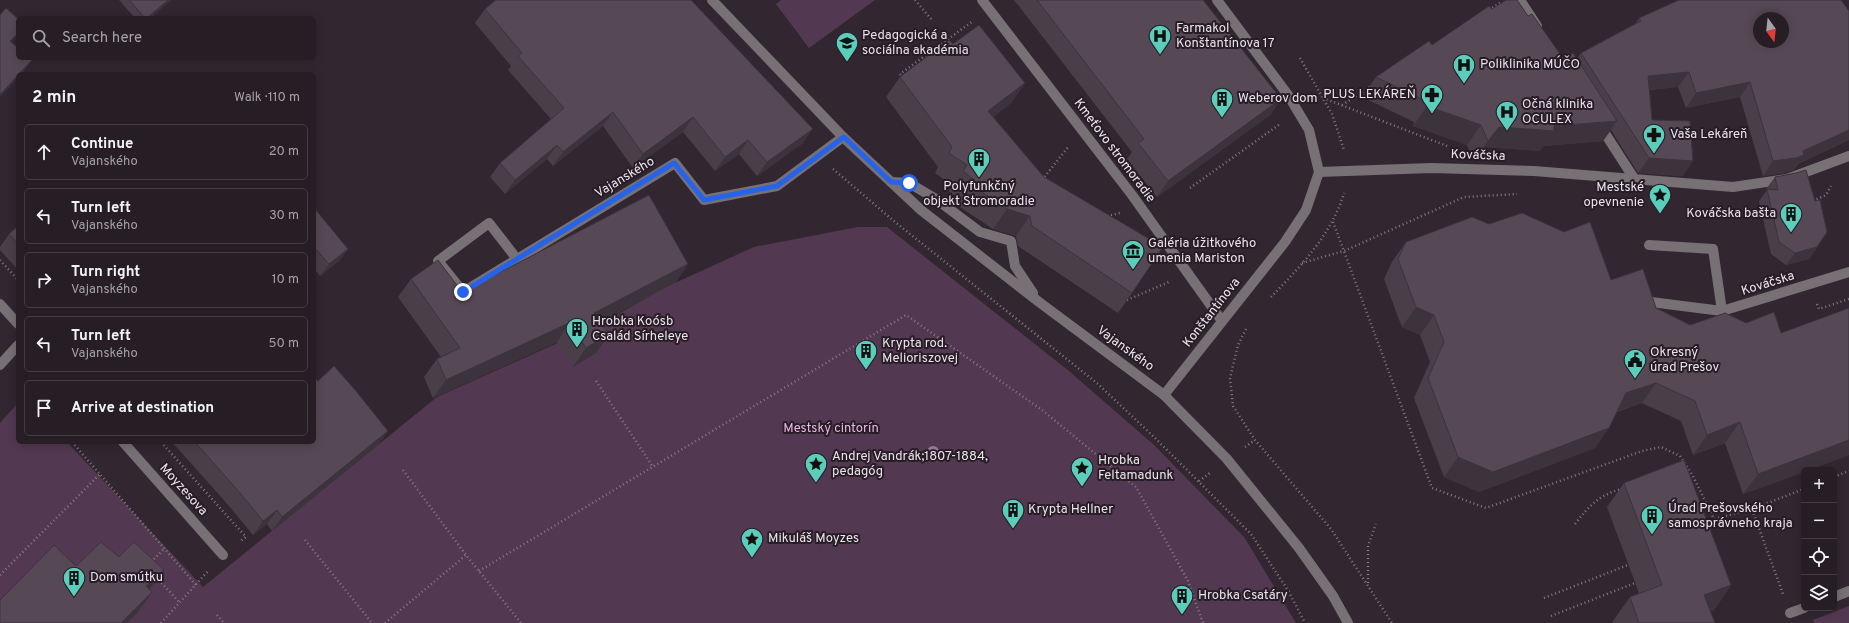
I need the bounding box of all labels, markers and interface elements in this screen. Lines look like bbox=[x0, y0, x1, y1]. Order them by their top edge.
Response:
north arrow bbox=[1753, 12, 1789, 48]
search box bbox=[16, 16, 316, 60]
place label: Farmakol Konštantínova 17 bbox=[1176, 21, 1275, 52]
hospital icon: Farmakol Konštantínova 17 bbox=[1147, 23, 1173, 56]
icon: search bbox=[30, 27, 52, 49]
place label: Pedagogická a sociálna akadémia bbox=[862, 28, 969, 59]
text: Search here bbox=[62, 29, 142, 48]
school or university icon: Pedagogická a sociálna akadémia bbox=[834, 30, 860, 63]
hospital icon: Poliklinika MÚČO bbox=[1451, 52, 1477, 85]
place label: Poliklinika MÚČO bbox=[1480, 55, 1580, 73]
pharmacy icon: PLUS LEKÁREŇ bbox=[1419, 82, 1445, 115]
place label: PLUS LEKÁREŇ bbox=[1323, 85, 1416, 103]
building icon: Weberov dom bbox=[1209, 86, 1235, 119]
text: 2 min bbox=[32, 87, 76, 109]
text: Walk · 110 m bbox=[234, 90, 300, 106]
place label: Weberov dom bbox=[1238, 91, 1317, 107]
street label: Kmeťovo stromoradie bbox=[1070, 96, 1158, 206]
place label: Očná klinika OCULEX bbox=[1522, 97, 1593, 128]
hospital icon: Očná klinika OCULEX bbox=[1494, 99, 1520, 132]
pharmacy icon: Vaša Lekáreň bbox=[1641, 122, 1667, 155]
place label: Vaša Lekáreň bbox=[1670, 127, 1747, 143]
text: Continue bbox=[71, 135, 133, 154]
icon: ahead bbox=[33, 141, 55, 163]
text: 20 m bbox=[269, 144, 299, 160]
building icon: Polyfunkčný objekt Stromoradie bbox=[966, 146, 992, 179]
street label: Kováčska bbox=[1450, 147, 1506, 165]
text: Vajanského bbox=[71, 154, 138, 170]
street label: Vajanského bbox=[592, 154, 658, 202]
route start bbox=[900, 174, 918, 192]
place label: Polyfunkčný objekt Stromoradie bbox=[923, 179, 1035, 210]
place label: Mestské opevnenie bbox=[1583, 180, 1644, 211]
place icon: Mestské opevnenie bbox=[1647, 182, 1673, 215]
text: Turn left bbox=[71, 199, 131, 218]
building icon: Kováčska bašta bbox=[1778, 201, 1804, 234]
icon: left bbox=[33, 205, 55, 227]
place label: Kováčska bašta bbox=[1686, 206, 1776, 222]
text: 30 m bbox=[269, 208, 299, 224]
text: Vajanského bbox=[71, 218, 138, 234]
place label: Galéria úžitkového umenia Mariston bbox=[1148, 236, 1256, 267]
museum icon: Galéria úžitkového umenia Mariston bbox=[1120, 238, 1146, 271]
text: Turn right bbox=[71, 263, 140, 282]
street label: Kováčska bbox=[1739, 268, 1797, 300]
icon: right bbox=[33, 269, 55, 291]
text: 10 m bbox=[272, 272, 299, 288]
street label: Konštantínova bbox=[1180, 275, 1244, 351]
text: Vajanského bbox=[71, 282, 138, 298]
route end bbox=[454, 283, 472, 301]
place label: Hrobka Koósb Család Sírheleye bbox=[592, 314, 688, 345]
building icon: Hrobka Koósb Család Sírheleye bbox=[564, 316, 590, 349]
street label: Vajanského bbox=[1093, 323, 1157, 375]
text: Turn left bbox=[71, 327, 131, 346]
icon: left bbox=[33, 333, 55, 355]
text: 50 m bbox=[269, 336, 299, 352]
place label: Krypta rod. Melioriszovej bbox=[882, 336, 958, 367]
building icon: Krypta rod. Melioriszovej bbox=[853, 338, 879, 371]
place label: Okresný úrad Prešov bbox=[1650, 345, 1719, 376]
text: Vajanského bbox=[71, 346, 138, 362]
public building icon: Okresný úrad Prešov bbox=[1622, 347, 1648, 380]
icon: arrive bbox=[33, 397, 55, 419]
text: Arrive at destination bbox=[71, 399, 214, 418]
park label: Mestský cintorín bbox=[783, 421, 879, 437]
place label: Andrej Vandrák;1807-1884, pedagóg bbox=[832, 449, 988, 480]
place icon: Andrej Vandrák;1807-1884, pedagóg bbox=[803, 451, 829, 484]
place label: Hrobka Feltamadunk bbox=[1098, 453, 1174, 484]
place icon: Hrobka Feltamadunk bbox=[1069, 455, 1095, 488]
street label: Moyzesova bbox=[156, 461, 210, 519]
map controls bbox=[1801, 467, 1837, 611]
button: + bbox=[1801, 467, 1837, 503]
building icon: Krypta Hellner bbox=[1000, 497, 1026, 530]
place label: Úrad Prešovského samosprávneho kraja bbox=[1668, 499, 1793, 532]
place label: Krypta Hellner bbox=[1028, 502, 1113, 518]
building icon: Úrad Prešovského samosprávneho kraja bbox=[1639, 503, 1665, 536]
button: − bbox=[1801, 503, 1837, 539]
place icon: Mikuláš Moyzes bbox=[739, 526, 765, 559]
place label: Mikuláš Moyzes bbox=[768, 531, 859, 547]
button: locate bbox=[1801, 539, 1837, 575]
building icon: Dom smútku bbox=[61, 565, 87, 598]
place label: Dom smútku bbox=[90, 570, 163, 586]
button: layers bbox=[1801, 575, 1837, 611]
building icon: Hrobka Csatáry bbox=[1169, 583, 1195, 616]
place label: Hrobka Csatáry bbox=[1198, 588, 1288, 604]

